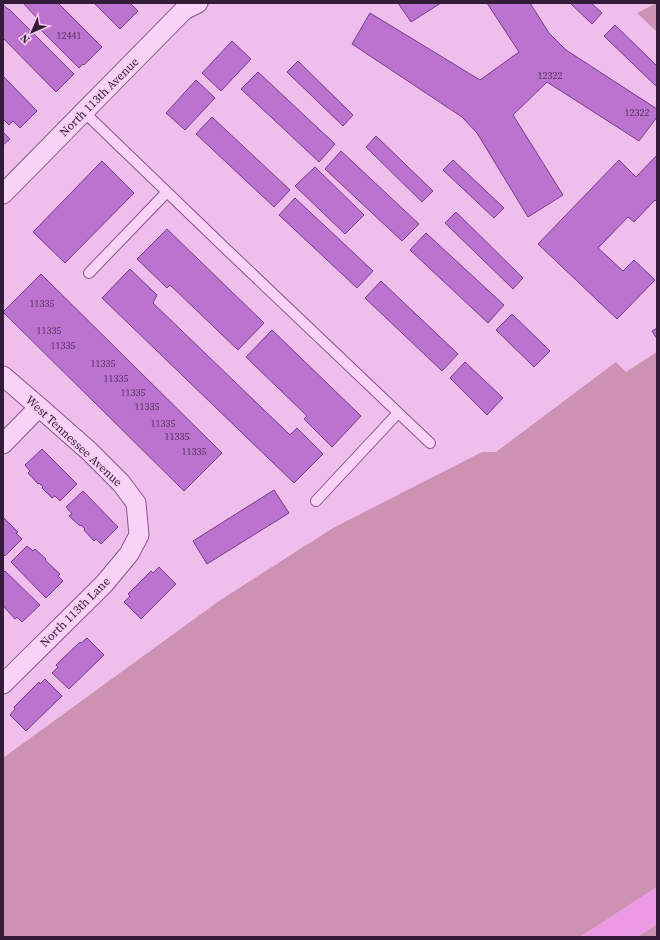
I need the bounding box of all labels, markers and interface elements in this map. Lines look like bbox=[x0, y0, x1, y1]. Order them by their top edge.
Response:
north arrow bbox=[12, 12, 52, 52]
house number: 12441 bbox=[57, 29, 82, 42]
text: N bbox=[17, 31, 33, 47]
street label: North 113th Avenue bbox=[56, 54, 142, 140]
house number: 12322 bbox=[538, 69, 563, 82]
house number: 12322 bbox=[625, 106, 650, 119]
house number: 11335 bbox=[30, 297, 55, 310]
house number: 11335 bbox=[37, 324, 62, 337]
house number: 11335 bbox=[51, 339, 76, 352]
house number: 11335 bbox=[91, 357, 116, 370]
house number: 11335 bbox=[104, 372, 129, 385]
house number: 11335 bbox=[121, 386, 146, 399]
street label: West Tennessee Avenue bbox=[22, 392, 126, 490]
house number: 11335 bbox=[135, 400, 160, 413]
house number: 11335 bbox=[151, 417, 176, 430]
house number: 11335 bbox=[165, 430, 190, 443]
house number: 11335 bbox=[182, 445, 207, 458]
street label: North 113th Lane bbox=[36, 573, 114, 651]

